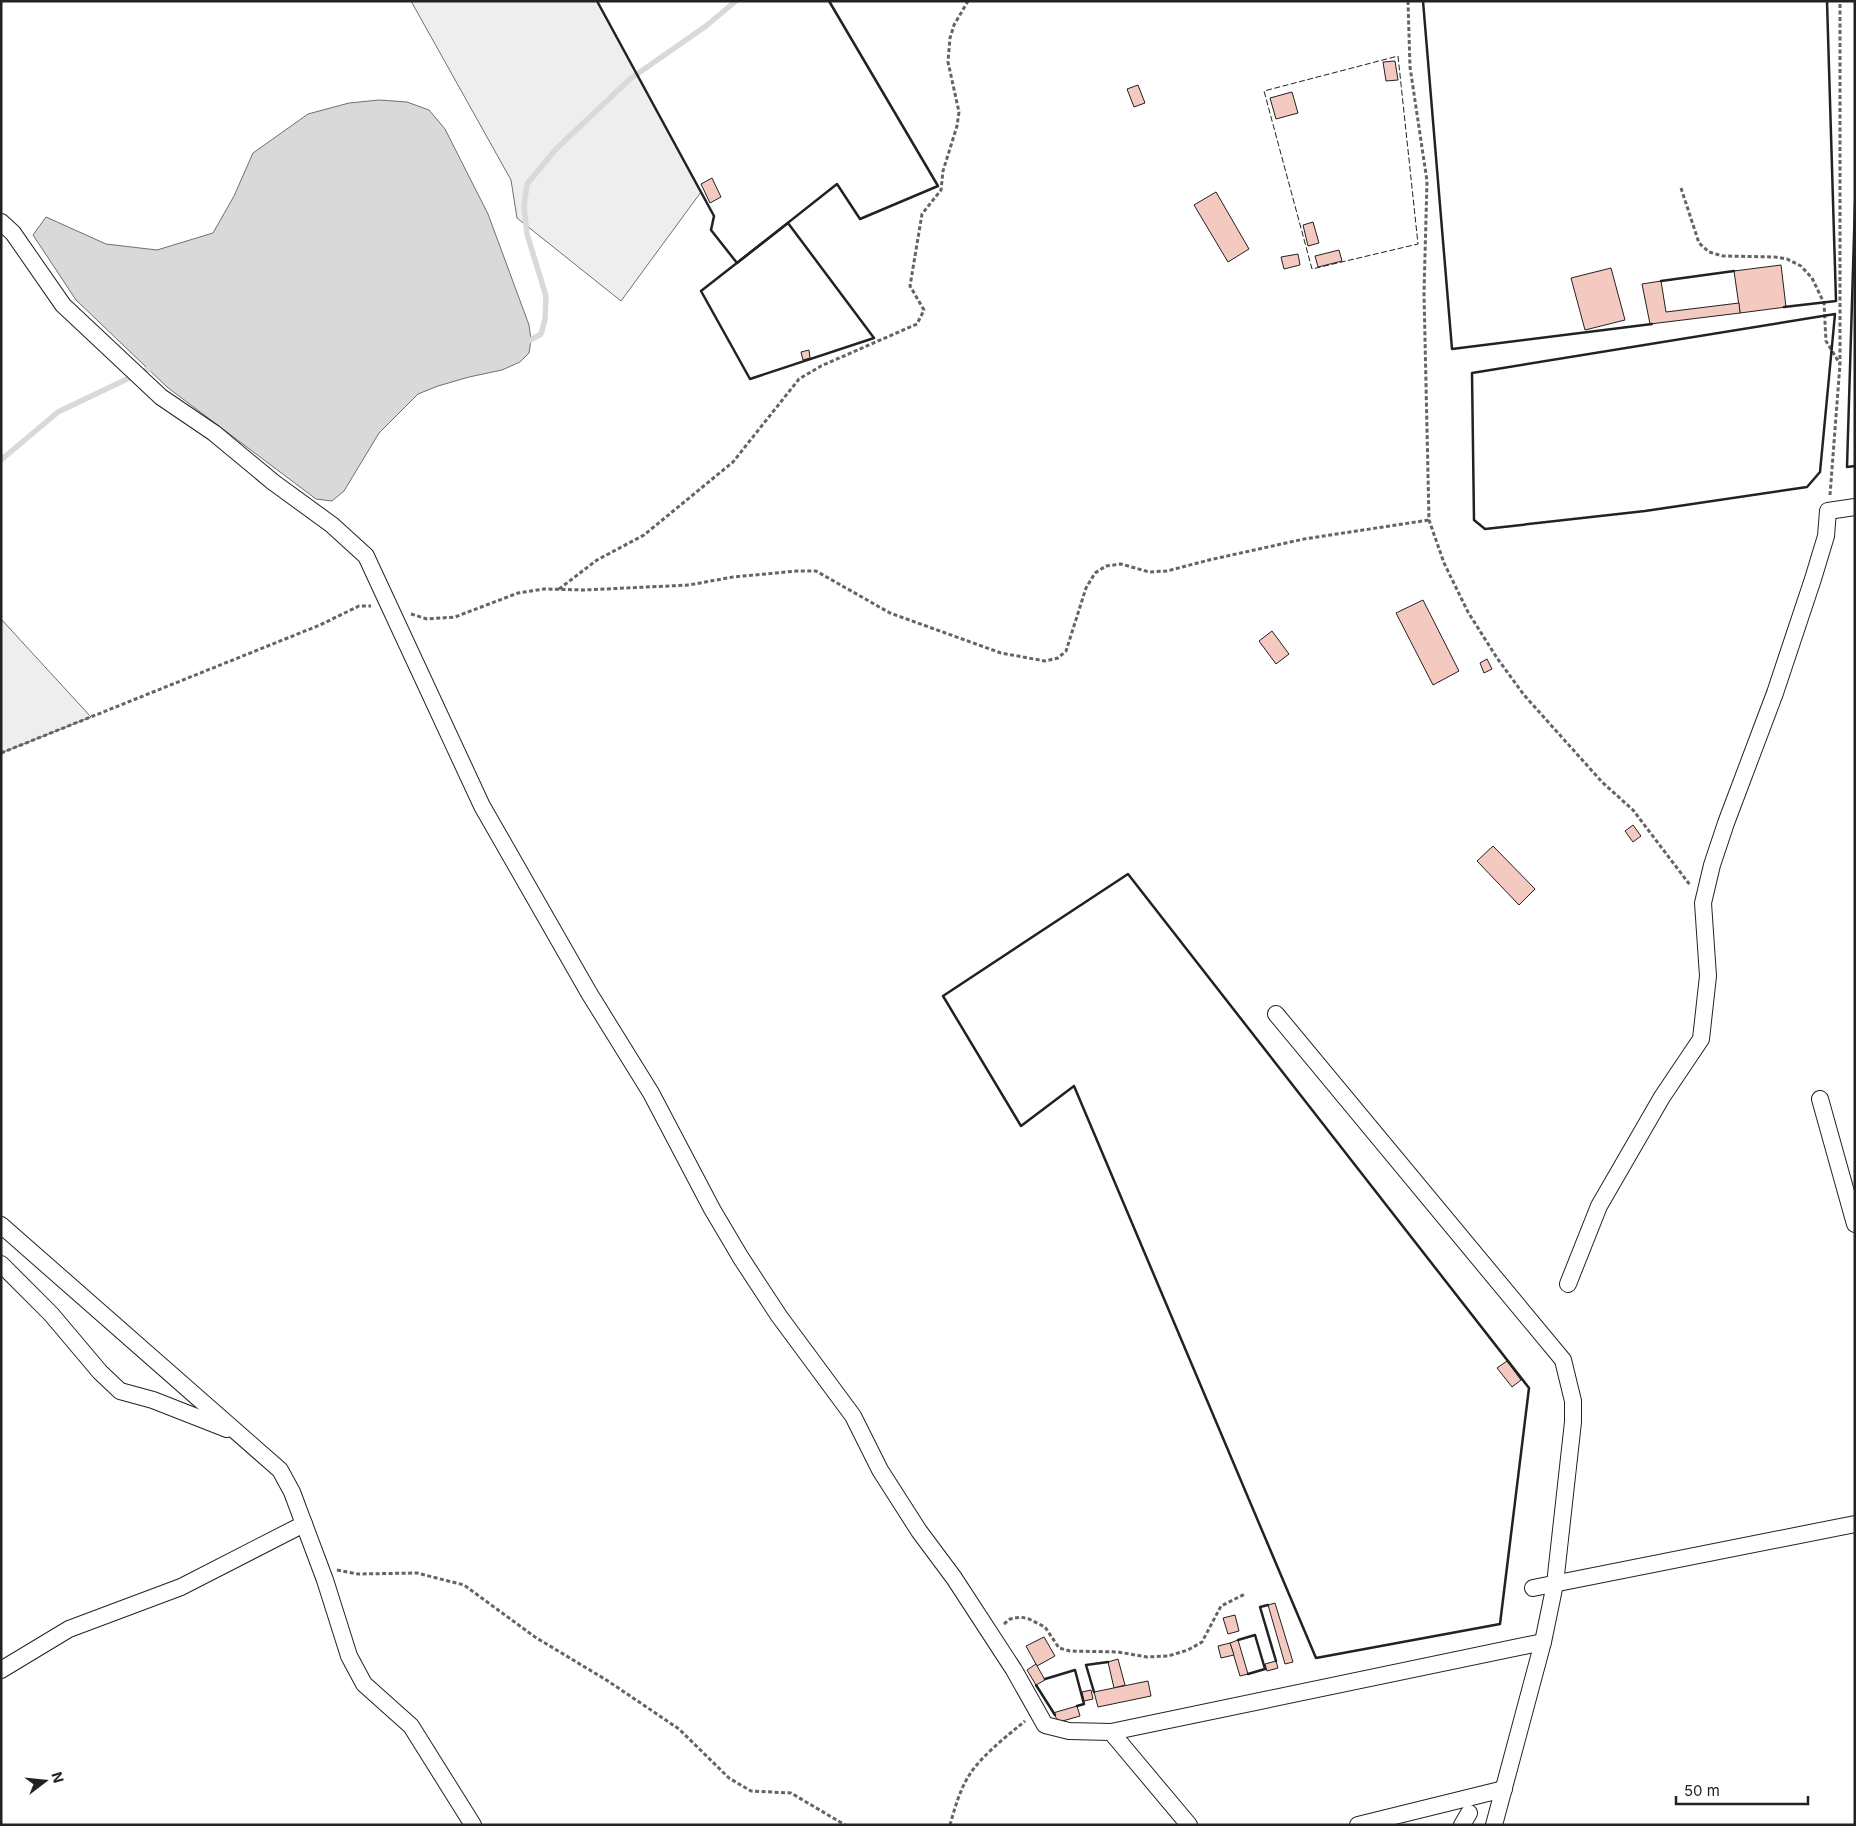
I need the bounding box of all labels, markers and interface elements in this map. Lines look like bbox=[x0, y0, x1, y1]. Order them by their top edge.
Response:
north arrow bbox=[20, 1756, 70, 1806]
text: N bbox=[48, 1770, 68, 1785]
scale bar bbox=[1676, 1774, 1808, 1806]
text: 50 m bbox=[1684, 1781, 1720, 1800]

